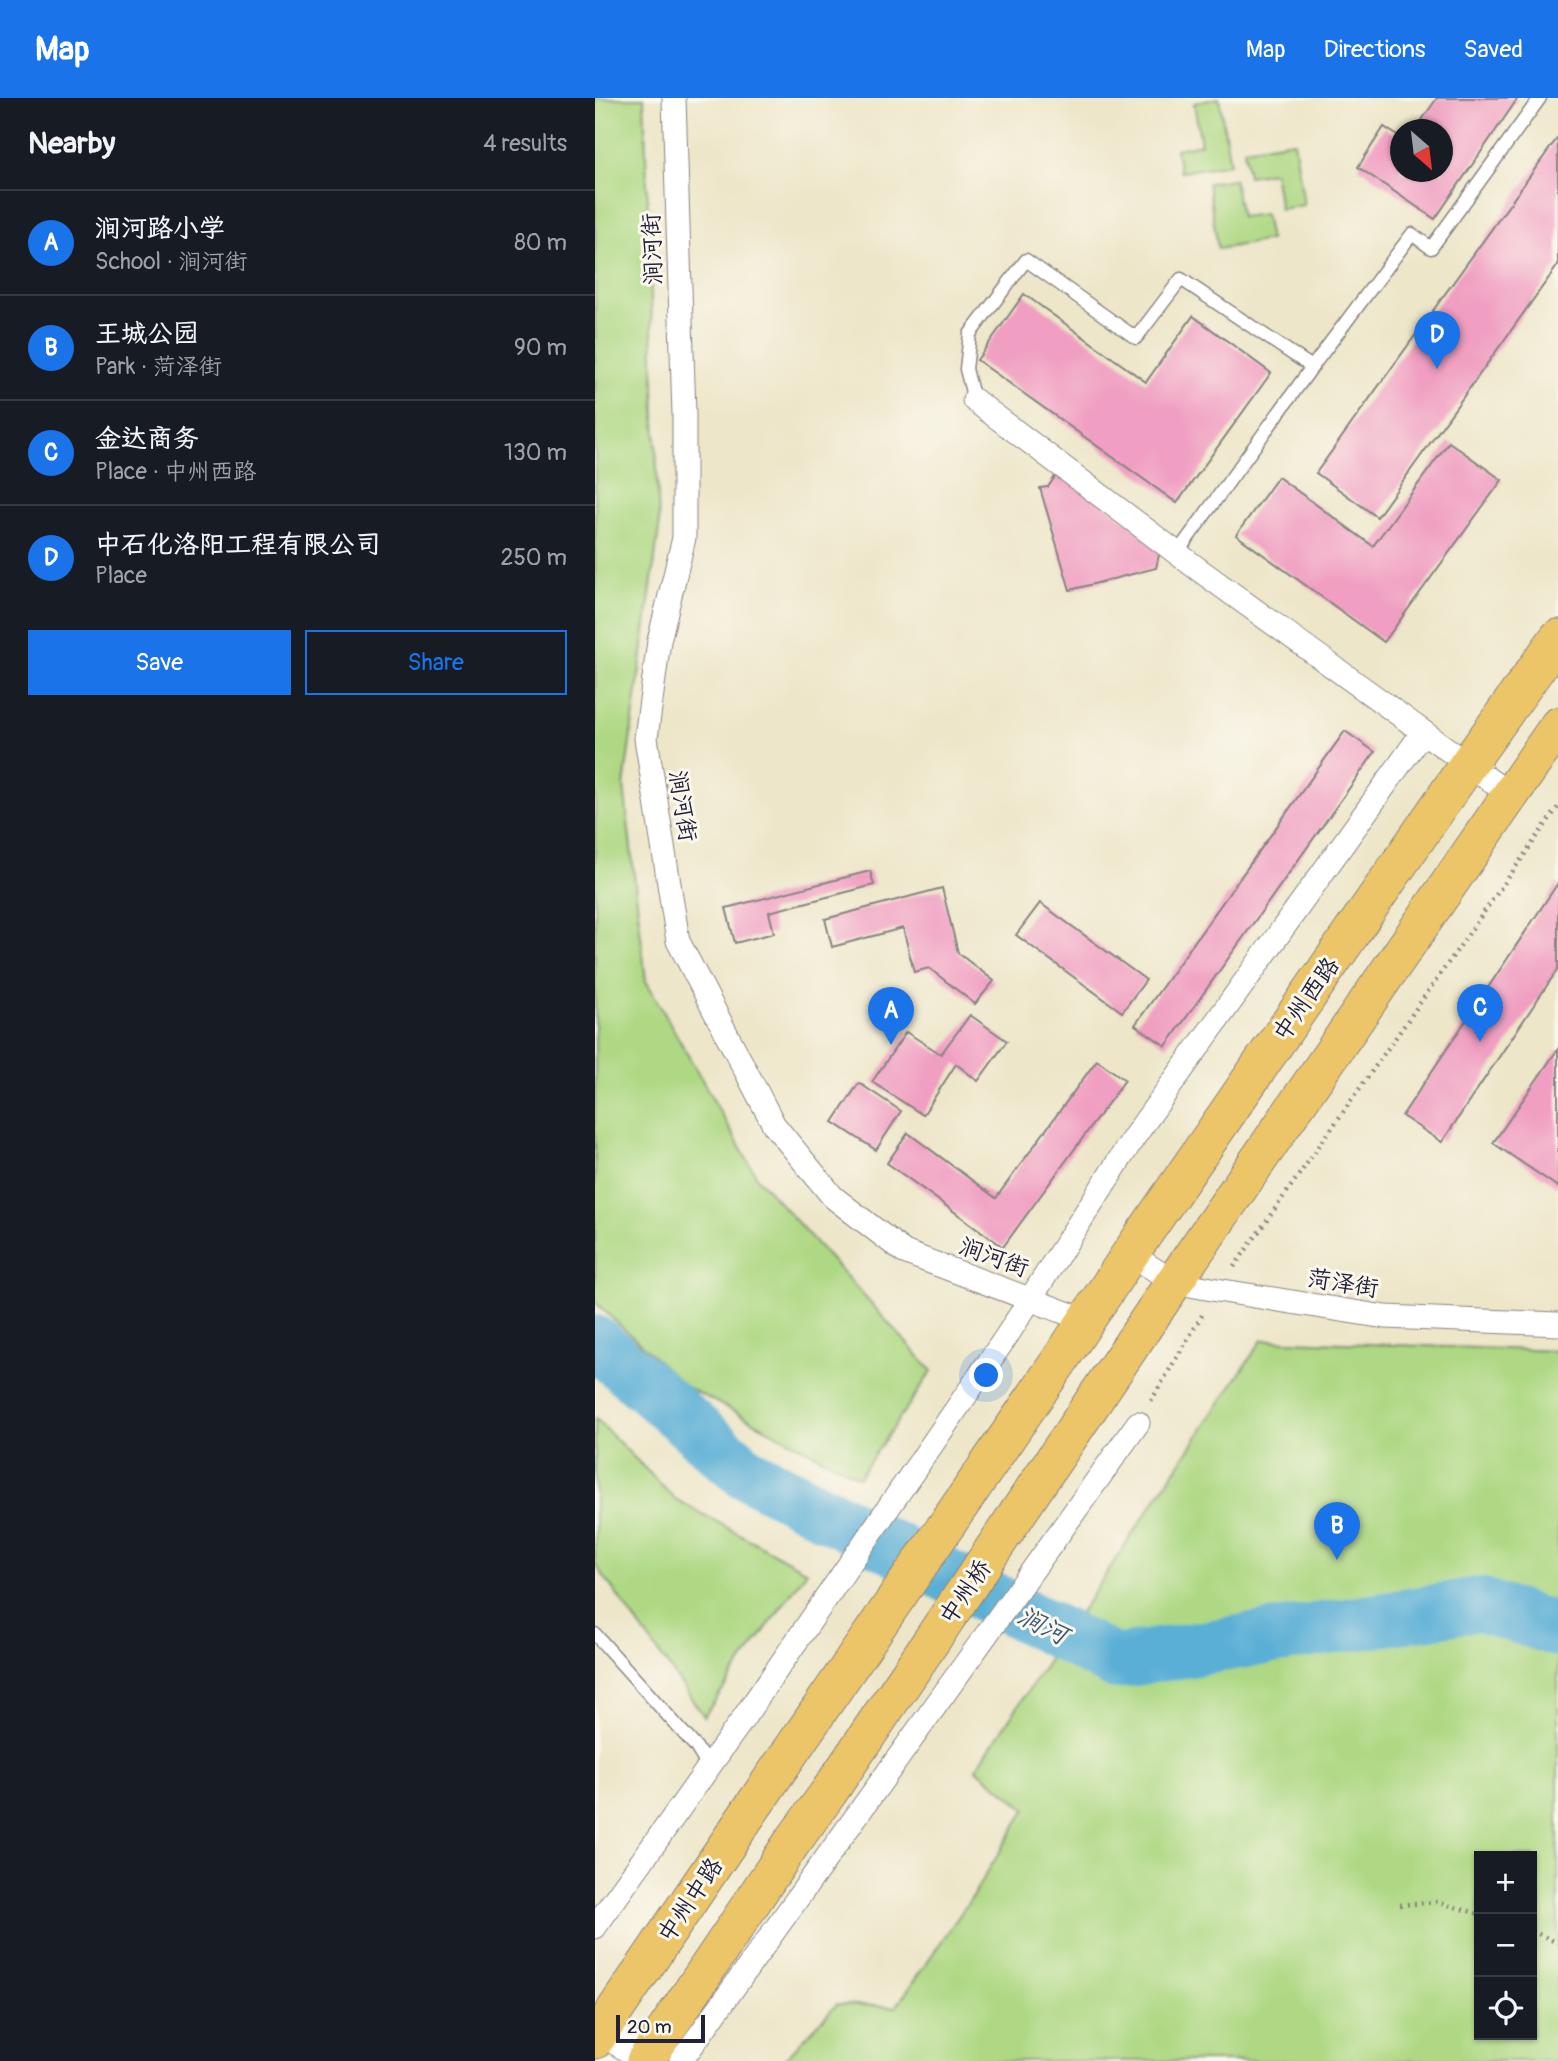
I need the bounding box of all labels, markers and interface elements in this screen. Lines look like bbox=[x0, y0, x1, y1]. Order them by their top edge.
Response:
text: Map bbox=[35, 29, 90, 70]
text: Map bbox=[1246, 35, 1286, 64]
text: Directions bbox=[1324, 35, 1425, 64]
text: Saved bbox=[1463, 35, 1523, 64]
north arrow bbox=[1390, 119, 1453, 182]
text: Nearby bbox=[28, 125, 115, 162]
text: 4 results bbox=[483, 129, 567, 158]
street label: 涧河街 bbox=[637, 212, 668, 285]
text: 涧河路小学 bbox=[95, 213, 225, 245]
text: A bbox=[44, 228, 58, 257]
text: 80 m bbox=[514, 228, 567, 257]
text: School · 涧河街 bbox=[95, 247, 247, 276]
pin: D bbox=[1414, 311, 1460, 369]
text: 王城公园 bbox=[95, 318, 199, 350]
text: B bbox=[44, 333, 58, 362]
text: 90 m bbox=[514, 333, 567, 362]
text: Park · 菏泽街 bbox=[95, 352, 222, 381]
text: 金达商务 bbox=[95, 423, 199, 455]
text: C bbox=[44, 438, 58, 467]
text: 130 m bbox=[504, 438, 567, 467]
text: Place · 中州西路 bbox=[95, 457, 256, 486]
text: 中石化洛阳工程有限公司 bbox=[95, 529, 381, 561]
text: D bbox=[44, 543, 58, 572]
text: 250 m bbox=[501, 543, 567, 572]
text: Place bbox=[95, 561, 147, 590]
button: Save bbox=[28, 630, 291, 695]
button: Share bbox=[305, 630, 567, 695]
street label: 涧河街 bbox=[663, 768, 702, 844]
street label: 中州西路 bbox=[1267, 952, 1346, 1047]
pin: C bbox=[1457, 984, 1503, 1042]
pin: A bbox=[868, 987, 914, 1045]
street label: 涧河街 bbox=[955, 1232, 1033, 1283]
street label: 菏泽街 bbox=[1305, 1264, 1381, 1303]
your location bbox=[969, 1358, 1003, 1392]
pin: B bbox=[1314, 1502, 1360, 1560]
street label: 中州桥 bbox=[933, 1554, 998, 1630]
water label: 涧河 bbox=[1012, 1600, 1077, 1654]
map controls bbox=[1474, 1851, 1537, 2040]
button: + bbox=[1474, 1851, 1537, 1914]
street label: 中州中路 bbox=[652, 1852, 729, 1948]
button: − bbox=[1474, 1914, 1537, 1977]
button: locate bbox=[1474, 1977, 1537, 2040]
scale bar bbox=[616, 2012, 705, 2044]
text: 20 m bbox=[627, 2015, 672, 2039]

